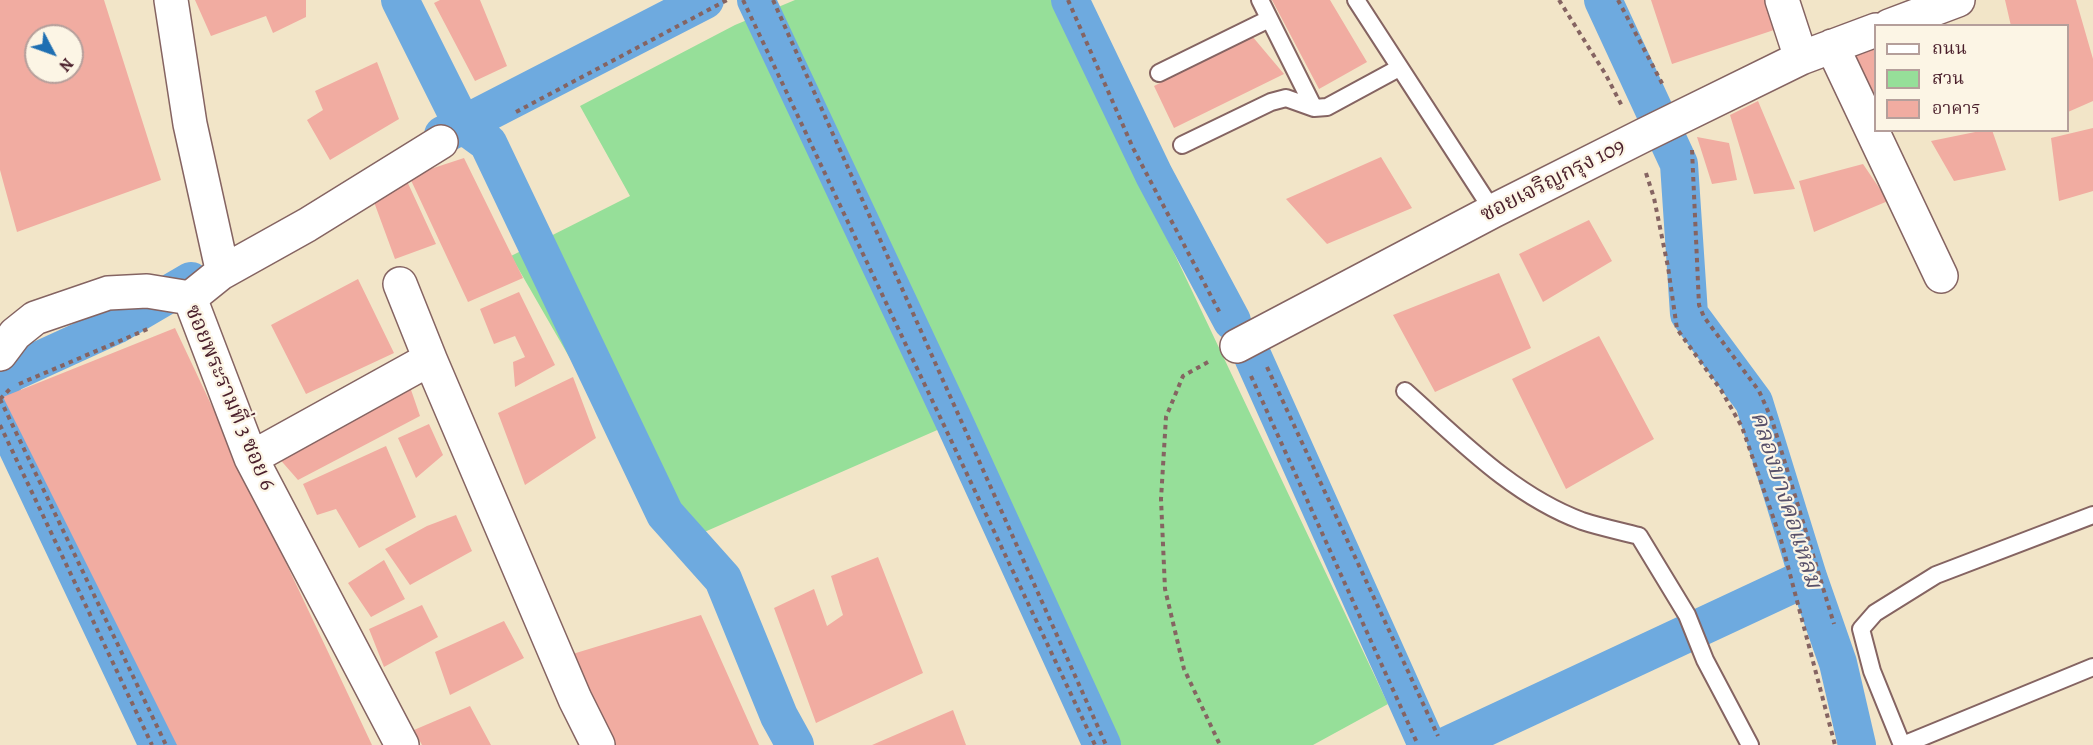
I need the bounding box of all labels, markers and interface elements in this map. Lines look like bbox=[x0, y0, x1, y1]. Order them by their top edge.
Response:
north arrow bbox=[24, 24, 84, 84]
legend bbox=[1874, 24, 2069, 132]
text: ถนน bbox=[1932, 36, 1967, 60]
text: N bbox=[54, 53, 78, 76]
text: สวน bbox=[1932, 66, 1964, 90]
text: อาคาร bbox=[1932, 96, 1981, 120]
street label: ซอยเจริญกรุง 109 bbox=[1476, 133, 1630, 229]
street label: ซอยพระรามที่ 3 ซอย 6 bbox=[178, 301, 280, 495]
water label: คลองบางคอแหลม bbox=[1743, 408, 1827, 592]

